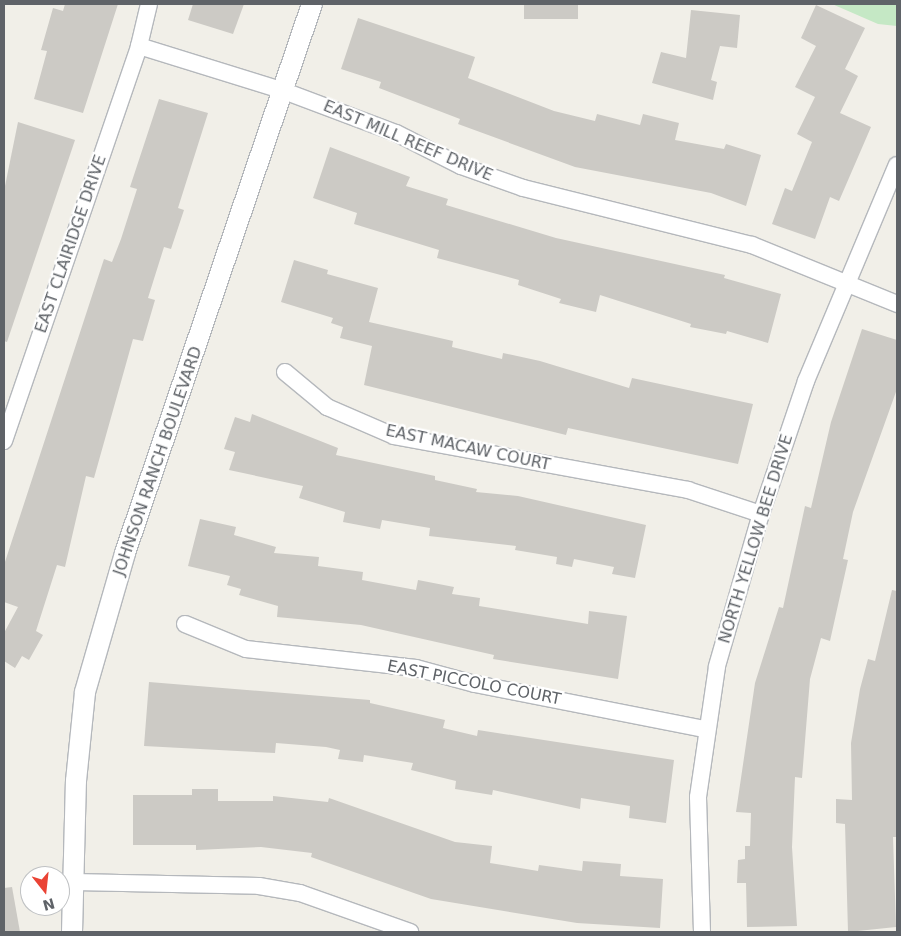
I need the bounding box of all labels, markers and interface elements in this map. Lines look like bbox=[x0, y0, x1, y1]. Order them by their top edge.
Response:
street label: EAST MILL REEF DRIVE bbox=[320, 97, 496, 185]
street label: EAST CLAIRIDGE DRIVE bbox=[31, 152, 111, 336]
street label: JOHNSON RANCH BOULEVARD bbox=[110, 344, 206, 578]
street label: EAST MACAW COURT bbox=[384, 421, 552, 475]
street label: NORTH YELLOW BEE DRIVE bbox=[715, 432, 797, 646]
street label: EAST PICCOLO COURT bbox=[385, 657, 563, 709]
north arrow bbox=[20, 866, 70, 916]
text: N bbox=[41, 895, 57, 914]

